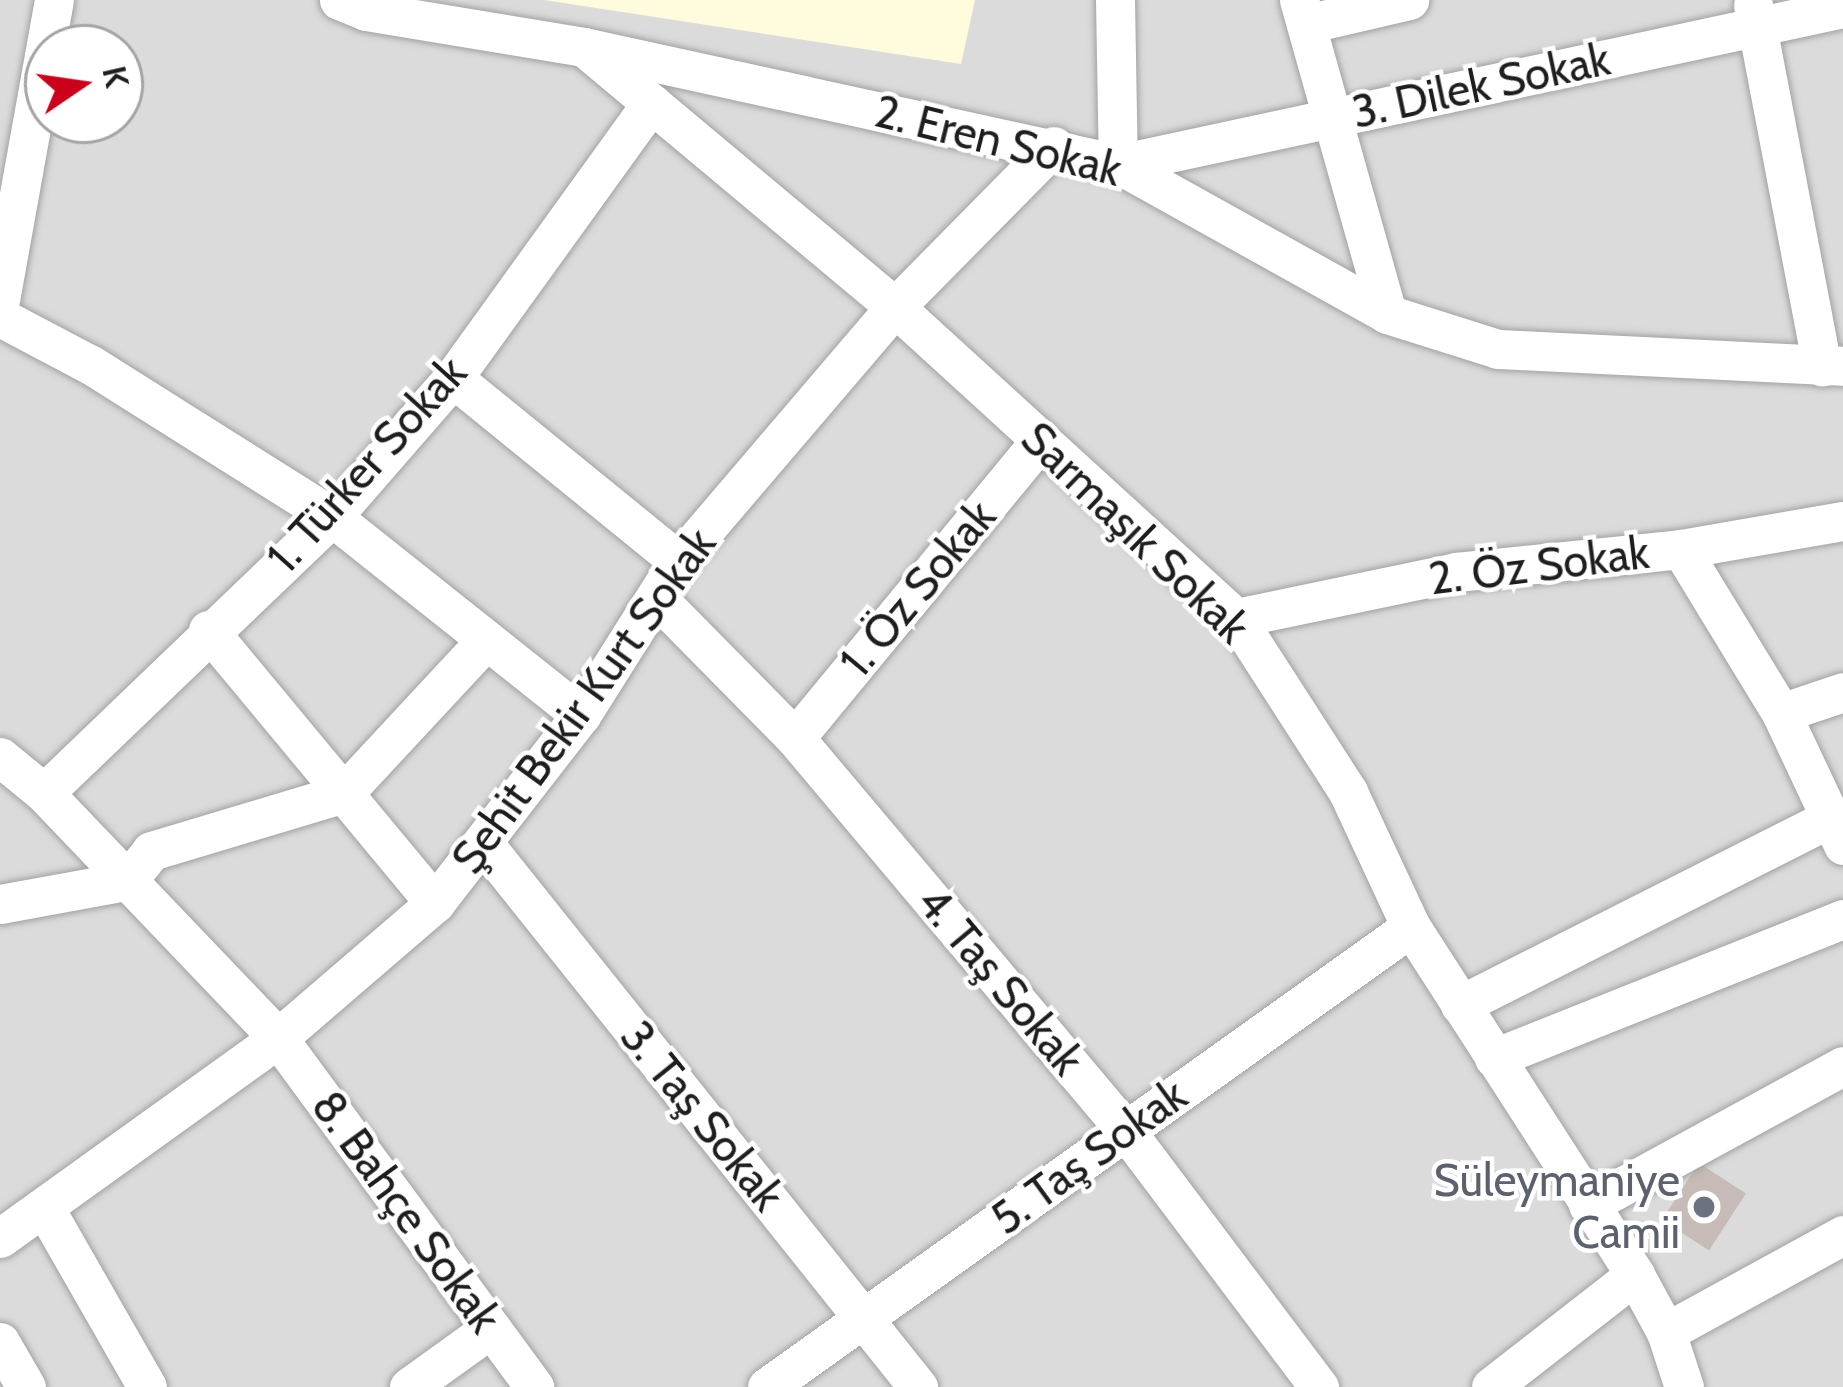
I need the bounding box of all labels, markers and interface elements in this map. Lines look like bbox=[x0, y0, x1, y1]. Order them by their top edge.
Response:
north arrow bbox=[24, 24, 144, 144]
street label: 3. Dilek Sokak bbox=[1347, 32, 1615, 140]
text: K bbox=[94, 62, 138, 91]
street label: 2. Eren Sokak bbox=[869, 84, 1127, 198]
street label: 1. Türker Sokak bbox=[256, 346, 478, 584]
street label: Sarmaşık Sokak bbox=[1010, 411, 1260, 655]
street label: 1. Öz Sokak bbox=[829, 490, 1007, 688]
street label: Şehit Bekir Kurt Sokak bbox=[441, 518, 727, 884]
street label: 2. Öz Sokak bbox=[1426, 526, 1652, 606]
street label: 4. Taş Sokak bbox=[906, 876, 1094, 1086]
street label: 3. Taş Sokak bbox=[609, 1010, 795, 1222]
street label: 5. Taş Sokak bbox=[981, 1068, 1197, 1246]
street label: 8. Bahçe Sokak bbox=[300, 1081, 512, 1343]
place label: Süleymaniye Camii bbox=[1433, 1154, 1680, 1260]
marker: Süleymaniye Camii bbox=[1691, 1194, 1717, 1220]

